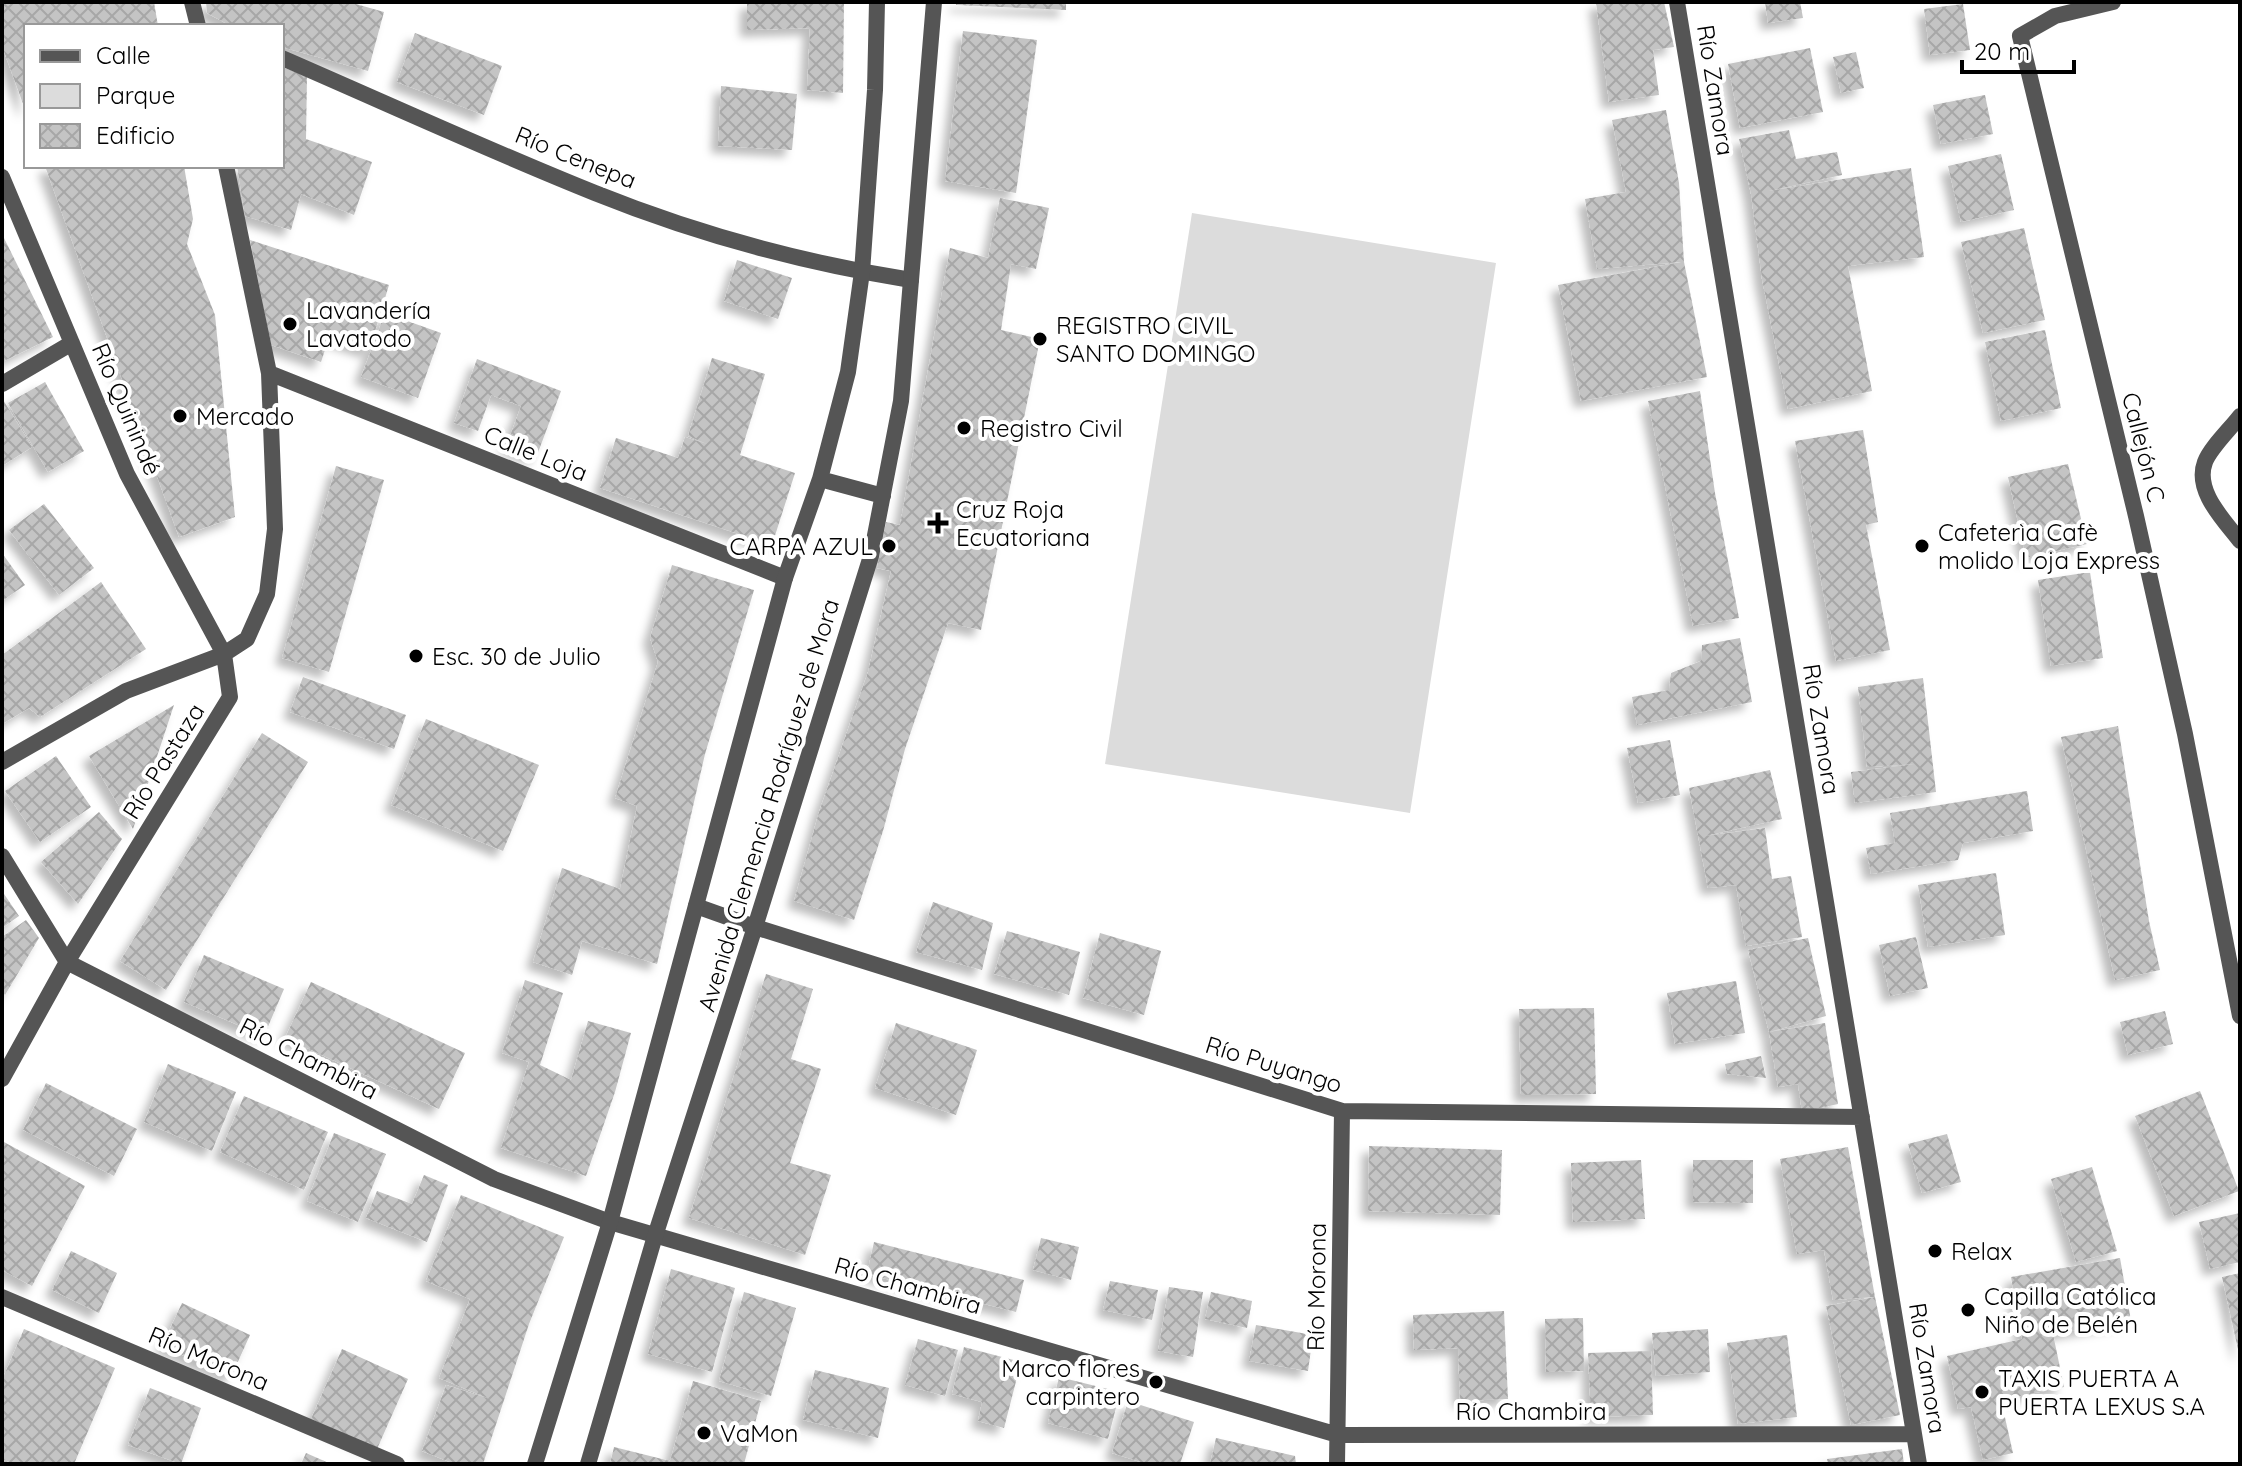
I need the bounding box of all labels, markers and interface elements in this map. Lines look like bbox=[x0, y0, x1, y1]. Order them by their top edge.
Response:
street label: Río Zamora bbox=[1691, 22, 1741, 158]
legend bbox=[24, 24, 284, 168]
scale bar bbox=[1962, 24, 2074, 74]
text: 20 m bbox=[1974, 36, 2030, 66]
text: Calle bbox=[96, 40, 151, 70]
text: Parque bbox=[96, 80, 175, 110]
street label: Río Cenepa bbox=[511, 119, 641, 195]
text: Edificio bbox=[96, 120, 175, 150]
place label: Lavandería Lavatodo bbox=[306, 295, 431, 353]
place label: REGISTRO CIVIL SANTO DOMINGO bbox=[1056, 310, 1255, 368]
marker: Lavandería Lavatodo bbox=[281, 315, 299, 333]
marker: REGISTRO CIVIL SANTO DOMINGO bbox=[1031, 330, 1049, 348]
street label: Río Quinindé bbox=[86, 338, 168, 480]
street label: Callejón C bbox=[2116, 389, 2172, 505]
place label: Mercado bbox=[196, 401, 294, 431]
marker: Mercado bbox=[171, 407, 189, 425]
place label: Registro Civil bbox=[980, 413, 1123, 443]
street label: Calle Loja bbox=[480, 419, 592, 487]
marker: Registro Civil bbox=[955, 419, 973, 437]
place label: Cruz Roja Ecuatoriana bbox=[956, 494, 1090, 552]
marker: Cruz Roja Ecuatoriana bbox=[927, 512, 949, 534]
place label: Cafeterìa Cafè molido Loja Express bbox=[1938, 517, 2160, 575]
place label: CARPA AZUL bbox=[729, 531, 873, 561]
marker: CARPA AZUL bbox=[880, 537, 898, 555]
marker: Cafeterìa Cafè molido Loja Express bbox=[1913, 537, 1931, 555]
street label: Avenida Clemencia Rodríguez de Mora bbox=[691, 595, 845, 1015]
place label: Esc. 30 de Julio bbox=[432, 641, 601, 671]
marker: Esc. 30 de Julio bbox=[407, 647, 425, 665]
street label: Río Zamora bbox=[1797, 661, 1847, 797]
street label: Río Pastaza bbox=[116, 698, 210, 824]
street label: Río Chambira bbox=[235, 1010, 383, 1106]
street label: Río Puyango bbox=[1202, 1029, 1346, 1099]
street label: Río Morona bbox=[1300, 1223, 1332, 1351]
place label: Relax bbox=[1951, 1236, 2012, 1266]
marker: Relax bbox=[1926, 1242, 1944, 1260]
street label: Río Chambira bbox=[831, 1250, 985, 1320]
place label: Capilla Católica Niño de Belén bbox=[1984, 1281, 2157, 1339]
street label: Río Zamora bbox=[1903, 1300, 1953, 1436]
marker: Capilla Católica Niño de Belén bbox=[1959, 1301, 1977, 1319]
street label: Río Morona bbox=[144, 1319, 274, 1397]
place label: Marco flores carpintero bbox=[1001, 1353, 1140, 1411]
place label: TAXIS PUERTA A PUERTA LEXUS S.A bbox=[1998, 1363, 2205, 1421]
marker: Marco flores carpintero bbox=[1147, 1373, 1165, 1391]
marker: TAXIS PUERTA A PUERTA LEXUS S.A bbox=[1973, 1383, 1991, 1401]
street label: Río Chambira bbox=[1455, 1396, 1607, 1426]
place label: VaMon bbox=[720, 1418, 798, 1448]
marker: VaMon bbox=[695, 1424, 713, 1442]

